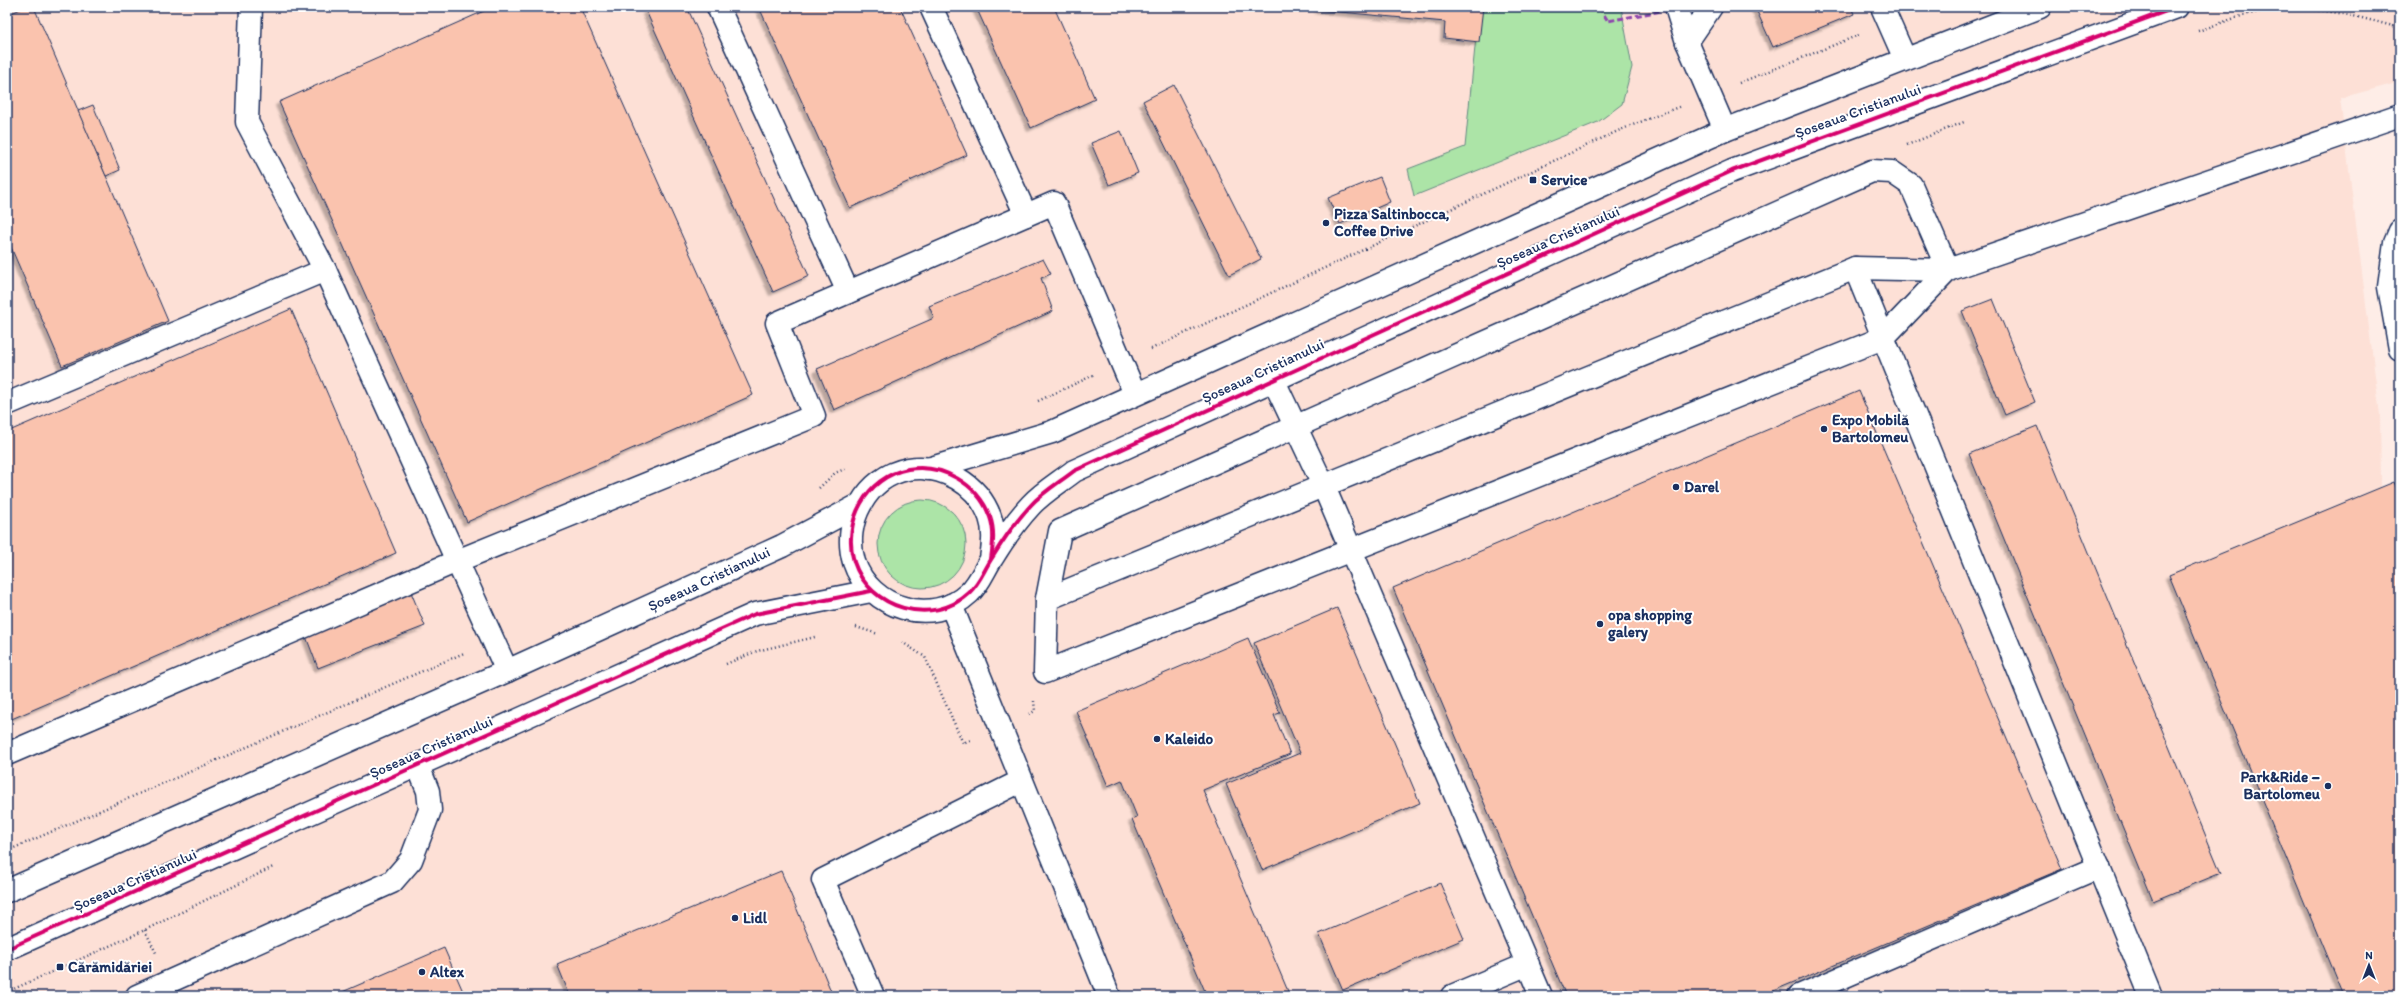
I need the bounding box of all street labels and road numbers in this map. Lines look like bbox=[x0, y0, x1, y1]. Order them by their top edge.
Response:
street label: Șoseaua Cristianului bbox=[1793, 80, 1923, 142]
street label: Șoseaua Cristianului bbox=[1494, 202, 1622, 272]
street label: Șoseaua Cristianului bbox=[1199, 335, 1327, 407]
street label: Șoseaua Cristianului bbox=[645, 543, 773, 615]
street label: Șoseaua Cristianului bbox=[367, 712, 495, 782]
street label: Șoseaua Cristianului bbox=[71, 845, 199, 915]

